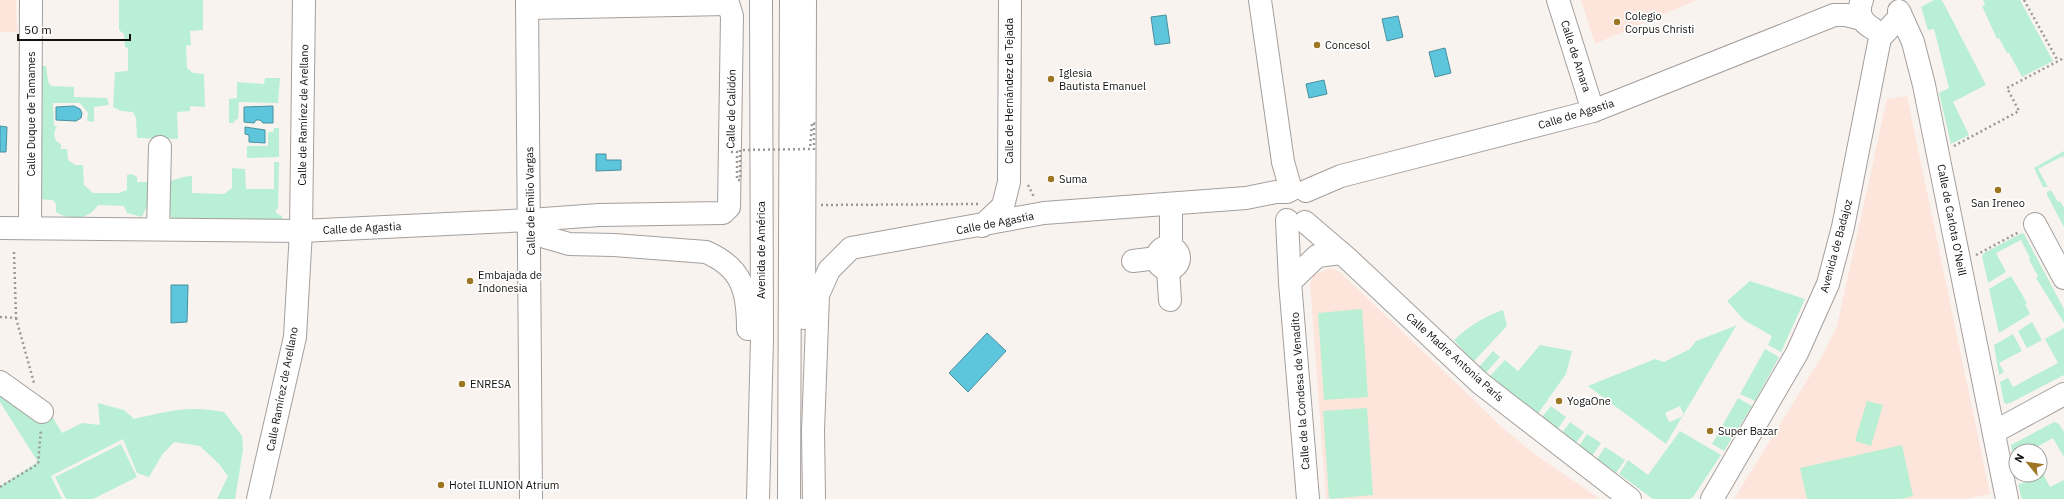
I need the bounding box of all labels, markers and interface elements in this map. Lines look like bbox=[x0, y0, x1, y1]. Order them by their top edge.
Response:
place label: Colegio Corpus Christi bbox=[1625, 9, 1694, 36]
scale bar bbox=[18, 16, 130, 42]
marker: Colegio Corpus Christi bbox=[1612, 17, 1622, 27]
street label: Calle de Hernández de Tejada bbox=[1002, 18, 1016, 164]
street label: Calle de Amara bbox=[1558, 18, 1594, 94]
text: 50 m bbox=[24, 22, 52, 37]
place label: Concesol bbox=[1325, 38, 1370, 52]
marker: Concesol bbox=[1312, 40, 1322, 50]
street label: Calle de Ramírez de Arellano bbox=[295, 44, 311, 186]
street label: Calle Duque de Tamames bbox=[24, 51, 38, 177]
place label: Iglesia Bautista Emanuel bbox=[1059, 66, 1146, 93]
street label: Calle de Calidón bbox=[723, 69, 739, 149]
marker: Iglesia Bautista Emanuel bbox=[1046, 74, 1056, 84]
street label: Calle de Agastia bbox=[1536, 96, 1616, 132]
street label: Calle de Emilio Vargas bbox=[522, 147, 538, 255]
street label: Calle de Carlota O’Neill bbox=[1934, 163, 1970, 277]
place label: Suma bbox=[1059, 172, 1087, 186]
marker: Suma bbox=[1046, 174, 1056, 184]
marker: San Ireneo bbox=[1993, 185, 2003, 195]
place label: San Ireneo bbox=[1971, 196, 2025, 210]
street label: Avenida de Badajoz bbox=[1817, 198, 1855, 294]
street label: Avenida de América bbox=[754, 201, 768, 299]
street label: Calle de Agastia bbox=[955, 209, 1035, 237]
street label: Calle de Agastia bbox=[322, 219, 402, 237]
place label: Embajada de Indonesia bbox=[478, 268, 542, 295]
marker: Embajada de Indonesia bbox=[465, 276, 475, 286]
street label: Calle Madre Antonia París bbox=[1403, 310, 1507, 404]
street label: Calle de la Condesa de Venadito bbox=[1288, 312, 1312, 470]
street label: Calle Ramírez de Arellano bbox=[263, 326, 301, 452]
place label: ENRESA bbox=[470, 377, 511, 391]
marker: ENRESA bbox=[457, 379, 467, 389]
place label: YogaOne bbox=[1567, 394, 1611, 408]
marker: YogaOne bbox=[1554, 396, 1564, 406]
place label: Super Bazar bbox=[1718, 424, 1778, 438]
marker: Super Bazar bbox=[1705, 426, 1715, 436]
north arrow bbox=[2008, 443, 2048, 483]
text: N bbox=[2011, 451, 2027, 465]
place label: Hotel ILUNION Atrium bbox=[449, 478, 559, 492]
marker: Hotel ILUNION Atrium bbox=[436, 480, 446, 490]

